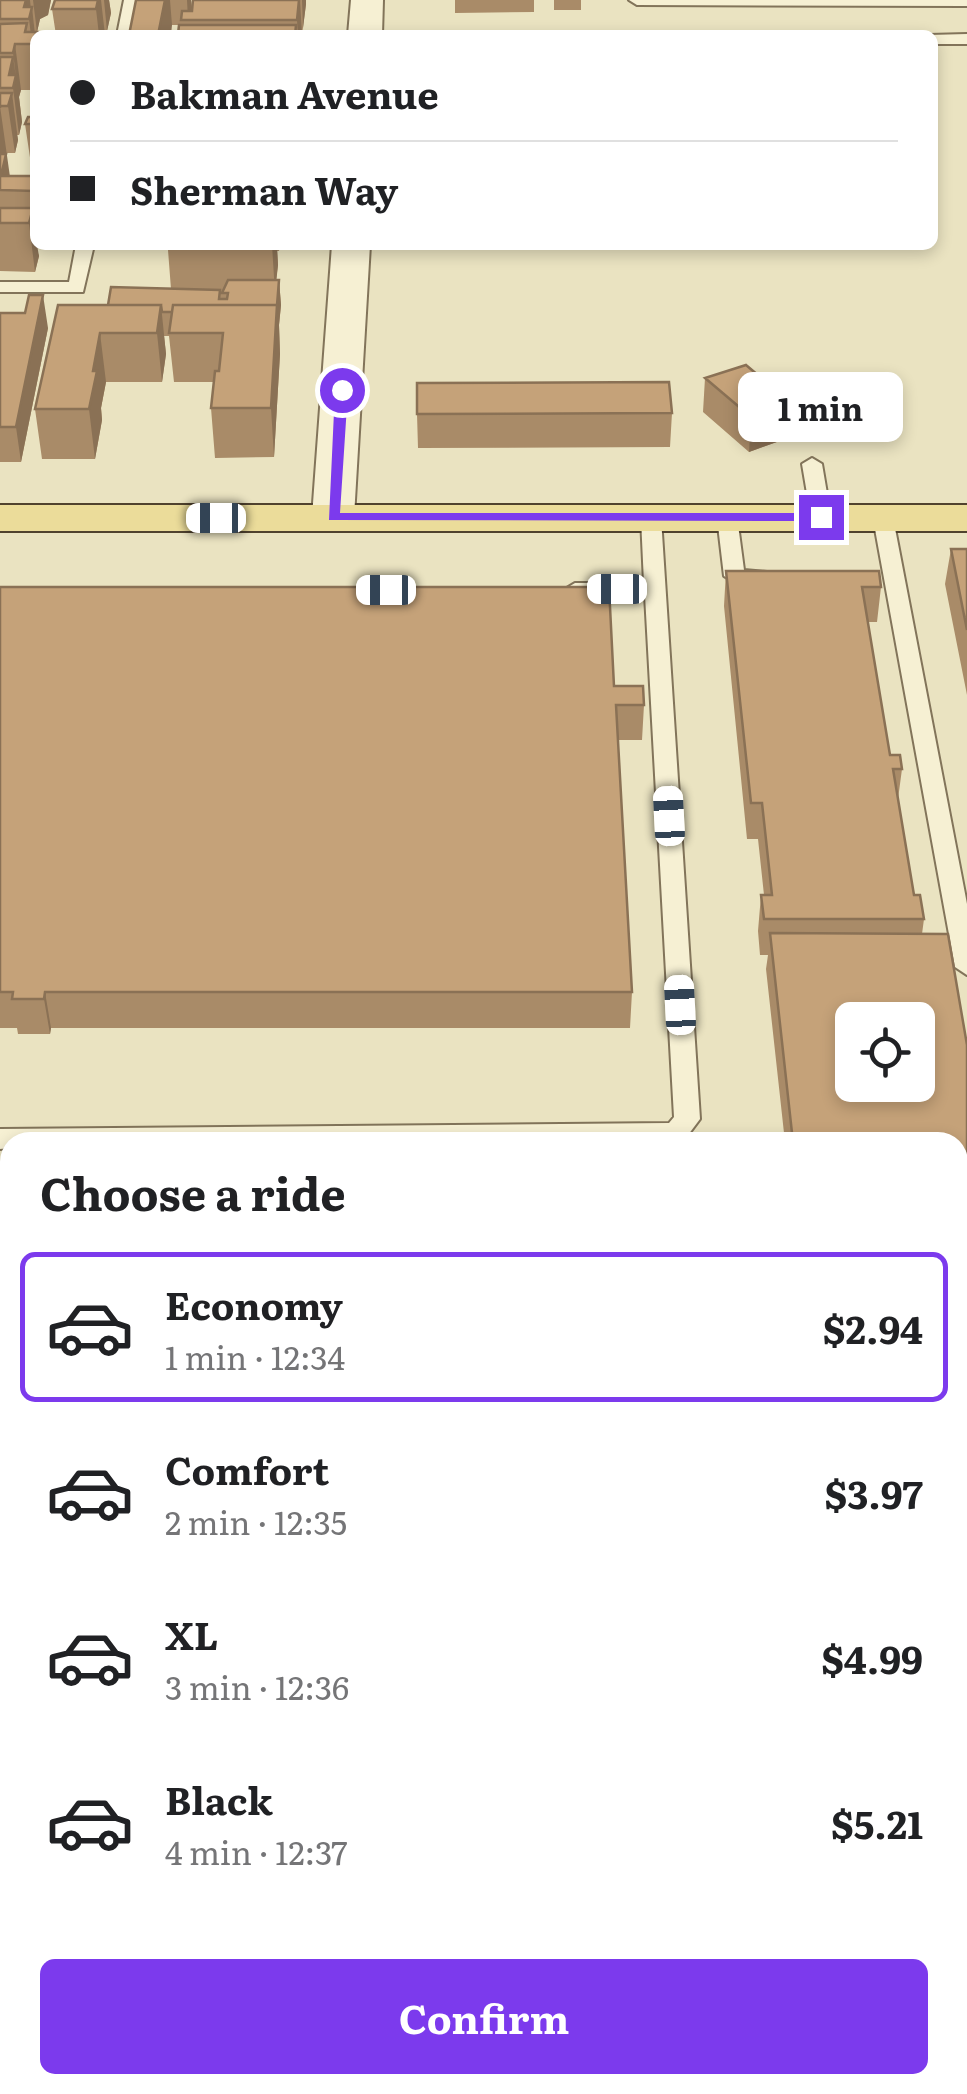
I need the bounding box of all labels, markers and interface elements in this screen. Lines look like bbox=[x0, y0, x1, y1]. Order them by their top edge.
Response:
text: Bakman Avenue bbox=[130, 64, 439, 121]
text: Sherman Way bbox=[130, 160, 398, 217]
route start bbox=[320, 368, 365, 413]
callout: 1 min bbox=[738, 372, 904, 442]
text: 1 min bbox=[778, 383, 863, 431]
route end bbox=[799, 495, 844, 540]
car bbox=[186, 503, 246, 533]
car bbox=[587, 574, 647, 604]
car bbox=[356, 575, 416, 605]
car bbox=[652, 785, 686, 847]
car bbox=[663, 974, 697, 1036]
map controls bbox=[835, 1002, 935, 1102]
button: locate bbox=[835, 1002, 935, 1102]
text: Choose a ride bbox=[40, 1158, 346, 1225]
text: Economy bbox=[165, 1275, 343, 1332]
icon: car bbox=[45, 1282, 135, 1372]
text: $2.94 bbox=[823, 1299, 923, 1356]
text: 1 min · 12:34 bbox=[165, 1332, 345, 1380]
text: Comfort bbox=[165, 1440, 329, 1497]
icon: car bbox=[45, 1447, 135, 1537]
text: $3.97 bbox=[825, 1464, 923, 1521]
text: 2 min · 12:35 bbox=[165, 1497, 347, 1545]
text: XL bbox=[165, 1605, 218, 1662]
icon: car bbox=[45, 1612, 135, 1702]
text: $4.99 bbox=[821, 1629, 923, 1686]
text: 3 min · 12:36 bbox=[165, 1662, 349, 1710]
text: Black bbox=[165, 1770, 273, 1827]
icon: car bbox=[45, 1777, 135, 1867]
text: $5.21 bbox=[831, 1794, 923, 1851]
text: 4 min · 12:37 bbox=[165, 1827, 348, 1875]
button: Confirm bbox=[40, 1959, 928, 2074]

